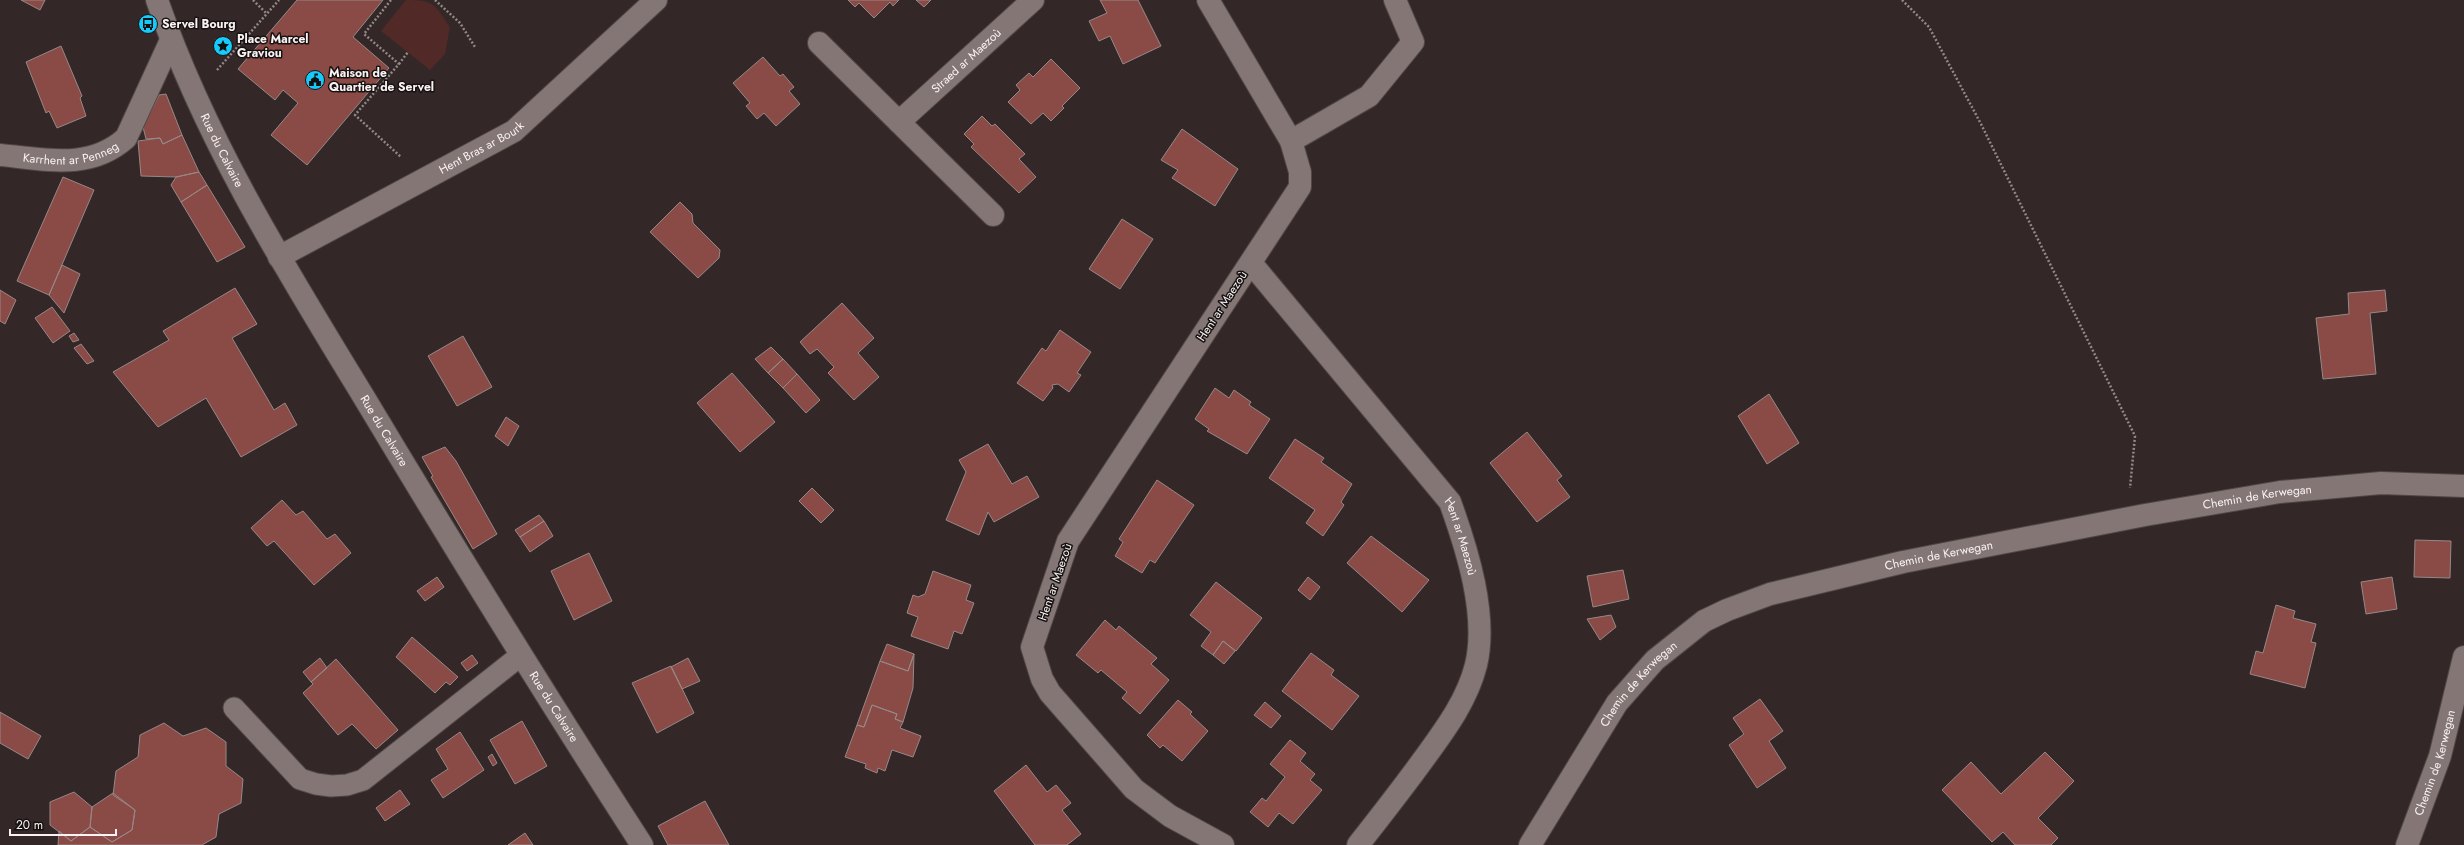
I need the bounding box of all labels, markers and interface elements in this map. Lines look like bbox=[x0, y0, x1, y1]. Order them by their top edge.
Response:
bus stop icon: Servel Bourg bbox=[137, 13, 159, 35]
place label: Servel Bourg bbox=[162, 15, 236, 33]
street label: Straed ar Maezoù bbox=[927, 24, 1005, 97]
place label: Place Marcel Graviou bbox=[237, 30, 309, 62]
place icon: Place Marcel Graviou bbox=[212, 35, 234, 57]
place label: Maison de Quartier de Servel bbox=[329, 64, 434, 96]
public building icon: Maison de Quartier de Servel bbox=[304, 69, 326, 91]
street label: Rue du Calvaire bbox=[196, 110, 248, 191]
street label: Hent Bras ar Bourk bbox=[436, 116, 529, 179]
street label: Karrhent ar Penneg bbox=[22, 137, 122, 169]
street label: Hent ar Maezoù bbox=[1192, 267, 1252, 345]
street label: Rue du Calvaire bbox=[356, 392, 413, 470]
street label: Chemin de Kerwegan bbox=[2201, 480, 2312, 514]
street label: Hent ar Maezoù bbox=[1440, 493, 1481, 577]
street label: Chemin de Kerwegan bbox=[1883, 536, 1994, 575]
street label: Hent ar Maezoù bbox=[1033, 541, 1077, 623]
street label: Chemin de Kerwegan bbox=[1595, 637, 1681, 730]
street label: Rue du Calvaire bbox=[525, 668, 583, 746]
street label: Chemin de Kerwegan bbox=[2410, 708, 2460, 818]
scale bar bbox=[10, 811, 116, 837]
text: 20 m bbox=[16, 816, 43, 834]

